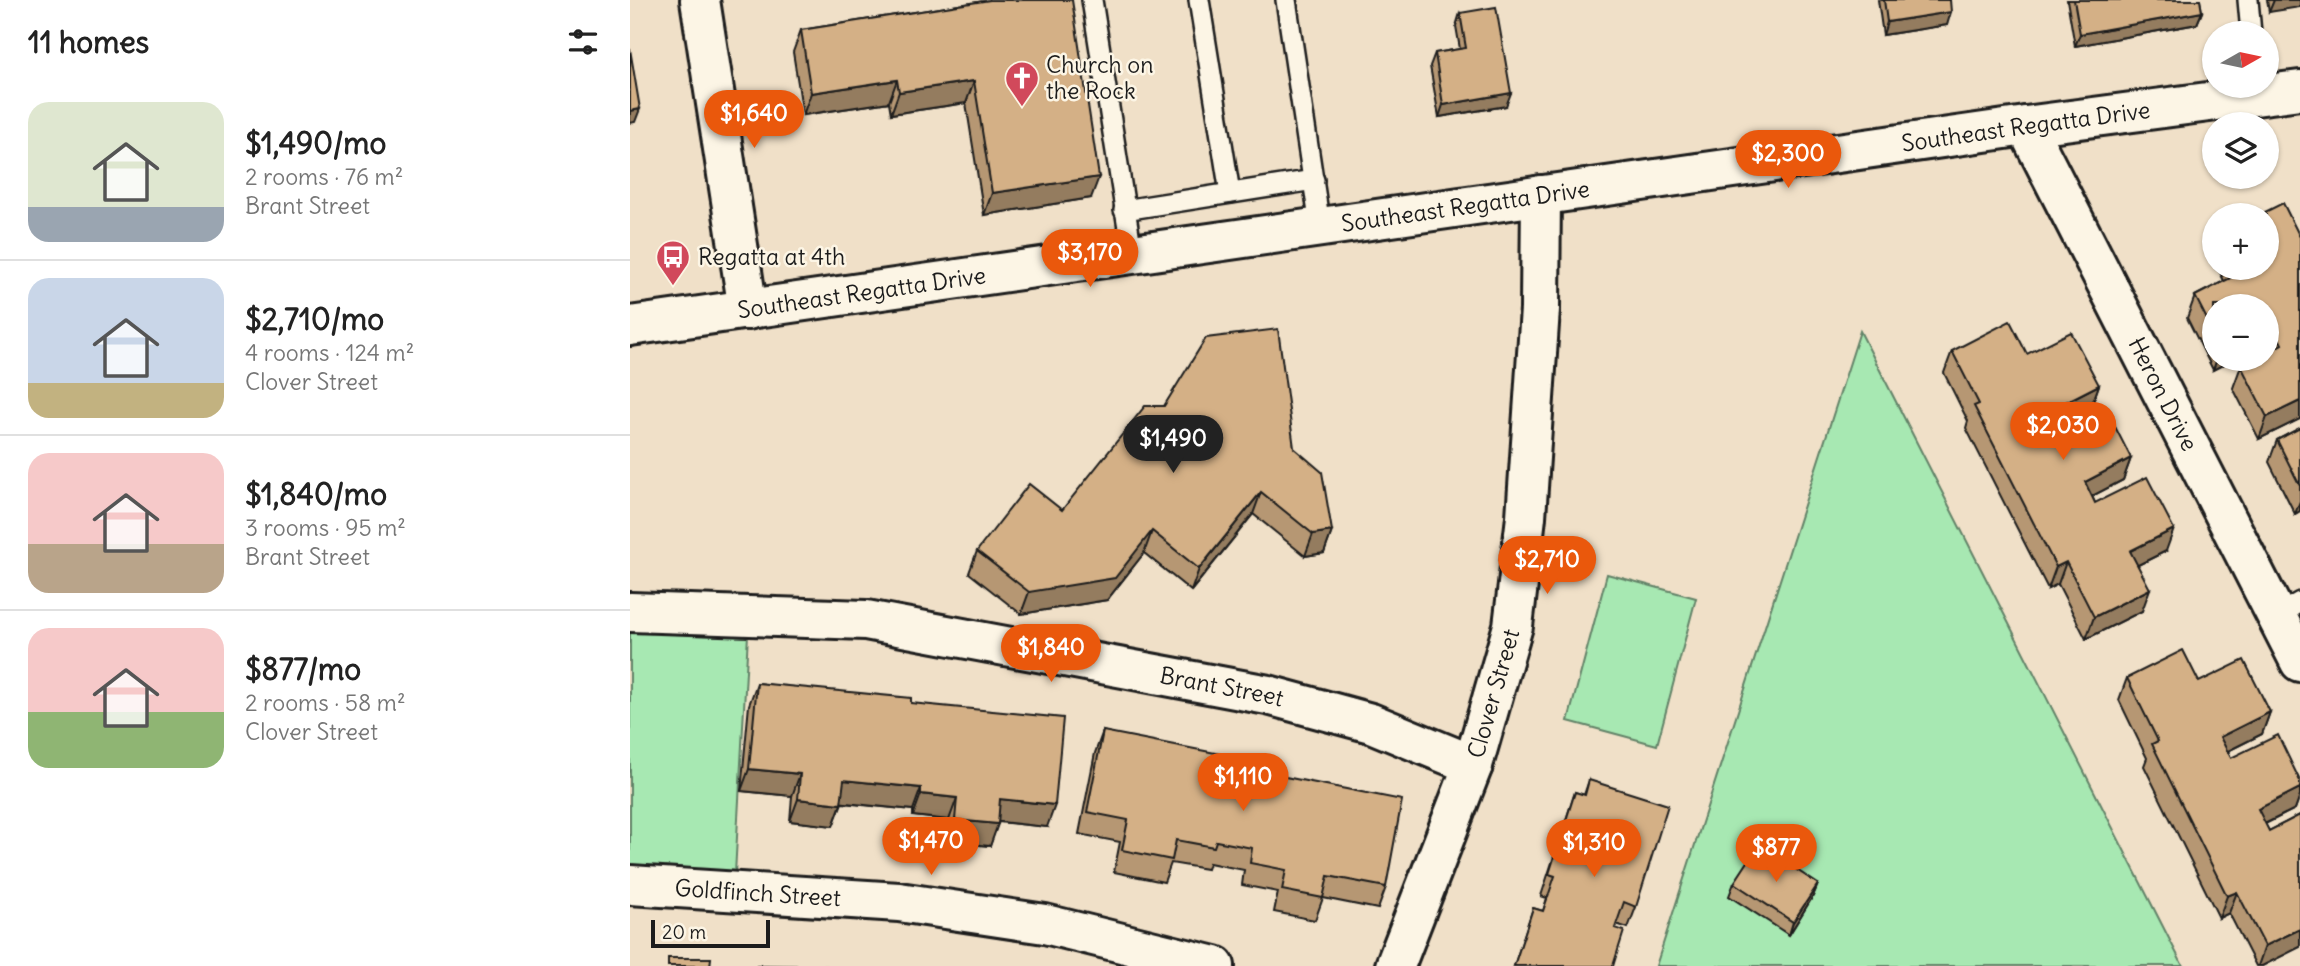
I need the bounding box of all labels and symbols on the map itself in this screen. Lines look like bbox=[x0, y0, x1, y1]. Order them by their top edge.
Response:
north arrow bbox=[2202, 21, 2278, 98]
place label: Church on the Rock bbox=[1046, 50, 1154, 105]
church icon: Church on the Rock bbox=[1003, 59, 1041, 108]
pin: $1,640 bbox=[697, 90, 811, 150]
street label: Southeast Regatta Drive bbox=[1900, 95, 2152, 158]
pin: $2,300 bbox=[1731, 130, 1845, 190]
street label: Southeast Regatta Drive bbox=[1339, 174, 1591, 238]
pin: $3,170 bbox=[1033, 230, 1147, 289]
bus stop icon: Regatta at 4th bbox=[654, 238, 692, 287]
place label: Regatta at 4th bbox=[698, 242, 845, 271]
street label: Southeast Regatta Drive bbox=[735, 260, 988, 324]
street label: Heron Drive bbox=[2122, 332, 2205, 456]
pin: $2,030 bbox=[2006, 402, 2120, 462]
pin: $1,490 bbox=[1116, 416, 1230, 475]
pin: $2,710 bbox=[1490, 536, 1604, 596]
pin: $1,840 bbox=[994, 624, 1108, 684]
street label: Clover Street bbox=[1461, 625, 1526, 761]
street label: Brant Street bbox=[1158, 660, 1287, 713]
pin: $1,110 bbox=[1186, 754, 1300, 813]
pin: $1,470 bbox=[874, 818, 988, 877]
pin: $1,310 bbox=[1537, 820, 1651, 879]
pin: $877 bbox=[1735, 824, 1817, 884]
street label: Goldfinch Street bbox=[674, 873, 842, 912]
scale bar bbox=[651, 917, 770, 949]

